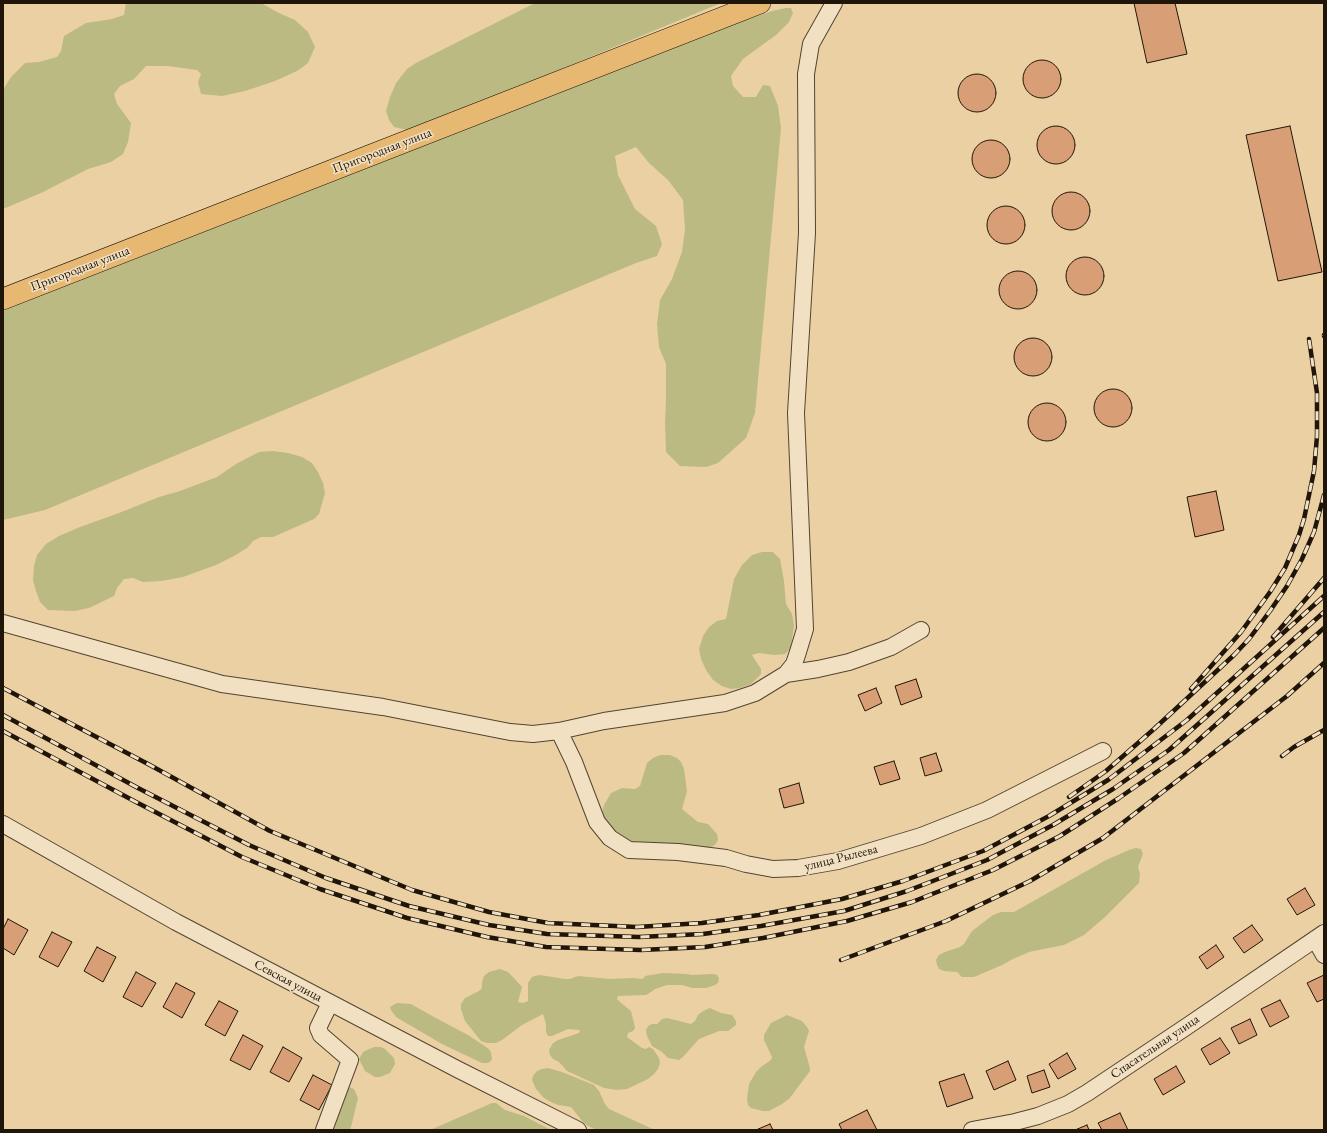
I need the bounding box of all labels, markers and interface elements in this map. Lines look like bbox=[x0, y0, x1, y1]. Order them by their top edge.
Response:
street label: Пригородная улица bbox=[330, 125, 434, 177]
street label: Пригородная улица bbox=[28, 243, 132, 295]
street label: улица Рылеева bbox=[803, 841, 879, 875]
street label: Севская улица bbox=[251, 957, 325, 1005]
street label: Спасательная улица bbox=[1108, 1012, 1202, 1082]

